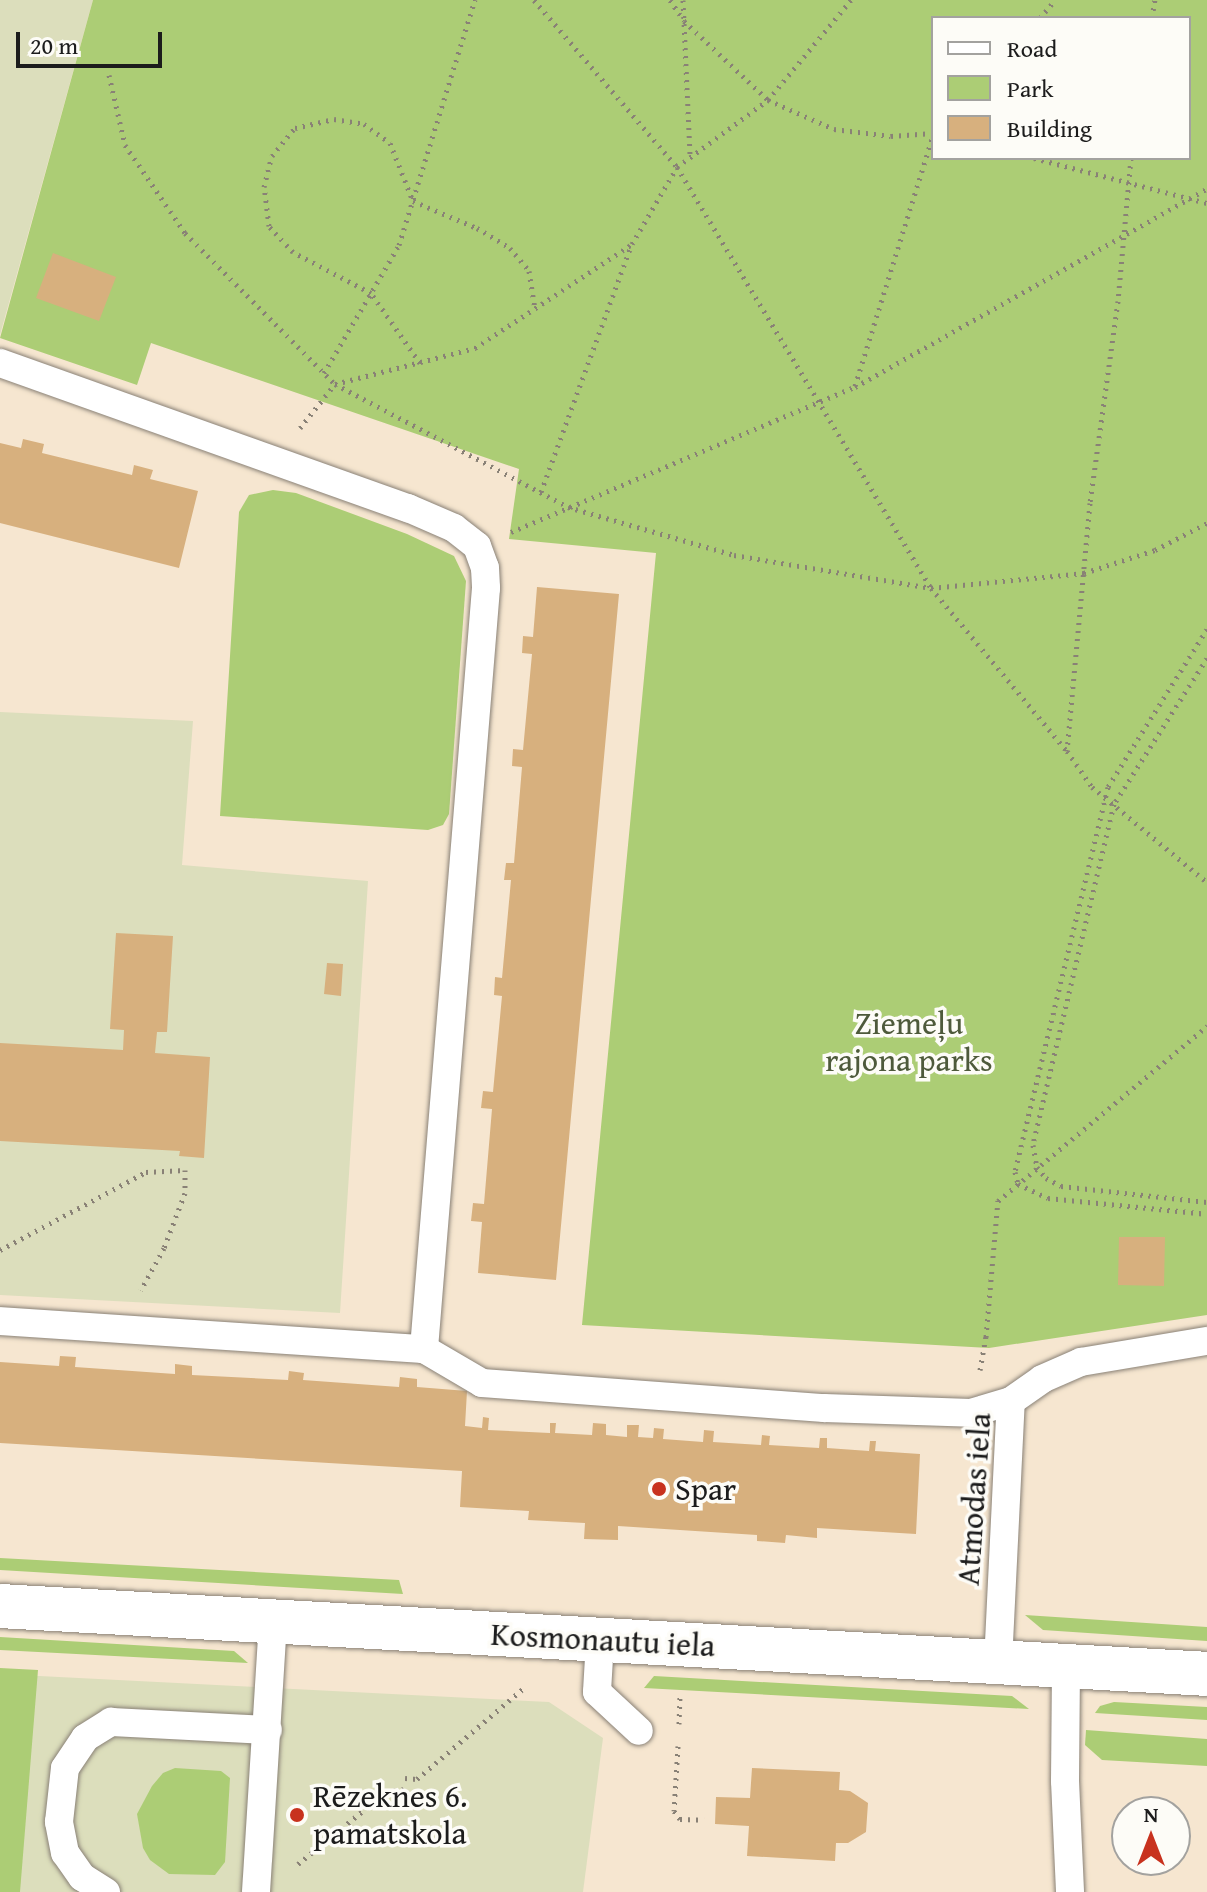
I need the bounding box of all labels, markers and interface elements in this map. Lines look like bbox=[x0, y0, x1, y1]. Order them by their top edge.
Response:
scale bar bbox=[20, 16, 166, 66]
legend bbox=[931, 16, 1191, 160]
text: 20 m bbox=[30, 28, 78, 63]
text: Road bbox=[1007, 31, 1057, 66]
text: Park bbox=[1007, 71, 1053, 106]
text: Building bbox=[1007, 111, 1092, 146]
park label: Ziemeļu rajona parks bbox=[825, 1005, 993, 1080]
street label: Atmodas iela bbox=[949, 1411, 999, 1587]
place label: Spar bbox=[675, 1470, 736, 1508]
marker: Spar bbox=[650, 1480, 668, 1498]
street label: Kosmonautu iela bbox=[490, 1615, 716, 1665]
place label: Rēzeknes 6. pamatskola bbox=[313, 1778, 468, 1853]
north arrow bbox=[1111, 1796, 1191, 1876]
text: N bbox=[1144, 1798, 1158, 1830]
marker: Rēzeknes 6. pamatskola bbox=[288, 1806, 306, 1824]

